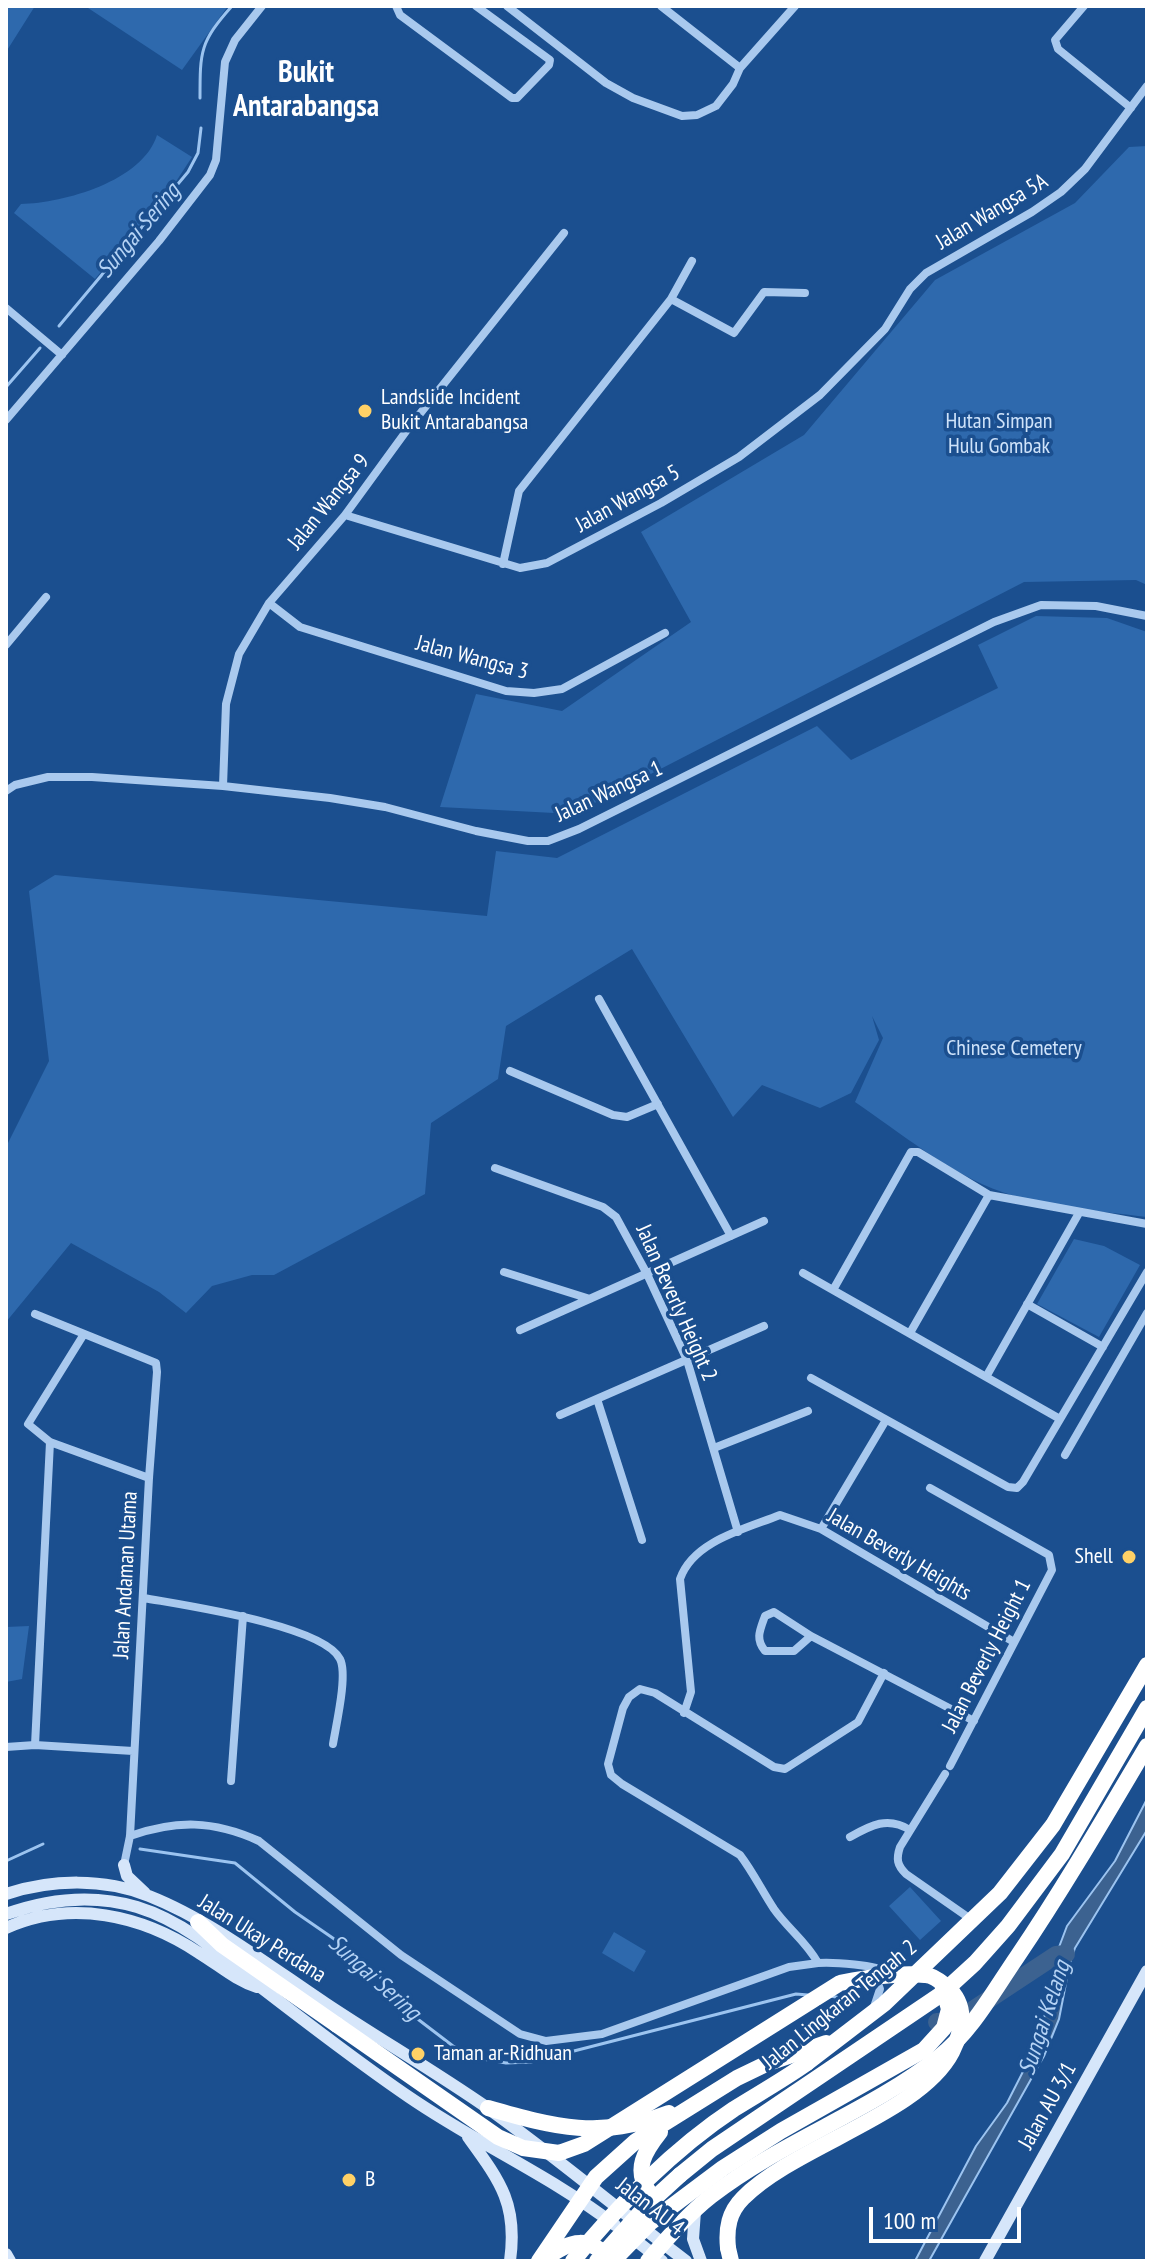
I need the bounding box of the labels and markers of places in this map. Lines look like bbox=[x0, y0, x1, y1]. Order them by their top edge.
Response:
place label: Landslide Incident Bukit Antarabangsa bbox=[381, 385, 528, 436]
marker: Landslide Incident Bukit Antarabangsa bbox=[356, 402, 374, 420]
place label: Shell bbox=[1075, 1544, 1113, 1570]
marker: Shell bbox=[1120, 1548, 1138, 1566]
place label: Taman ar-Ridhuan bbox=[434, 2041, 572, 2067]
marker: Taman ar-Ridhuan bbox=[409, 2045, 427, 2063]
place label: B bbox=[365, 2167, 375, 2193]
marker: B bbox=[340, 2171, 358, 2189]

